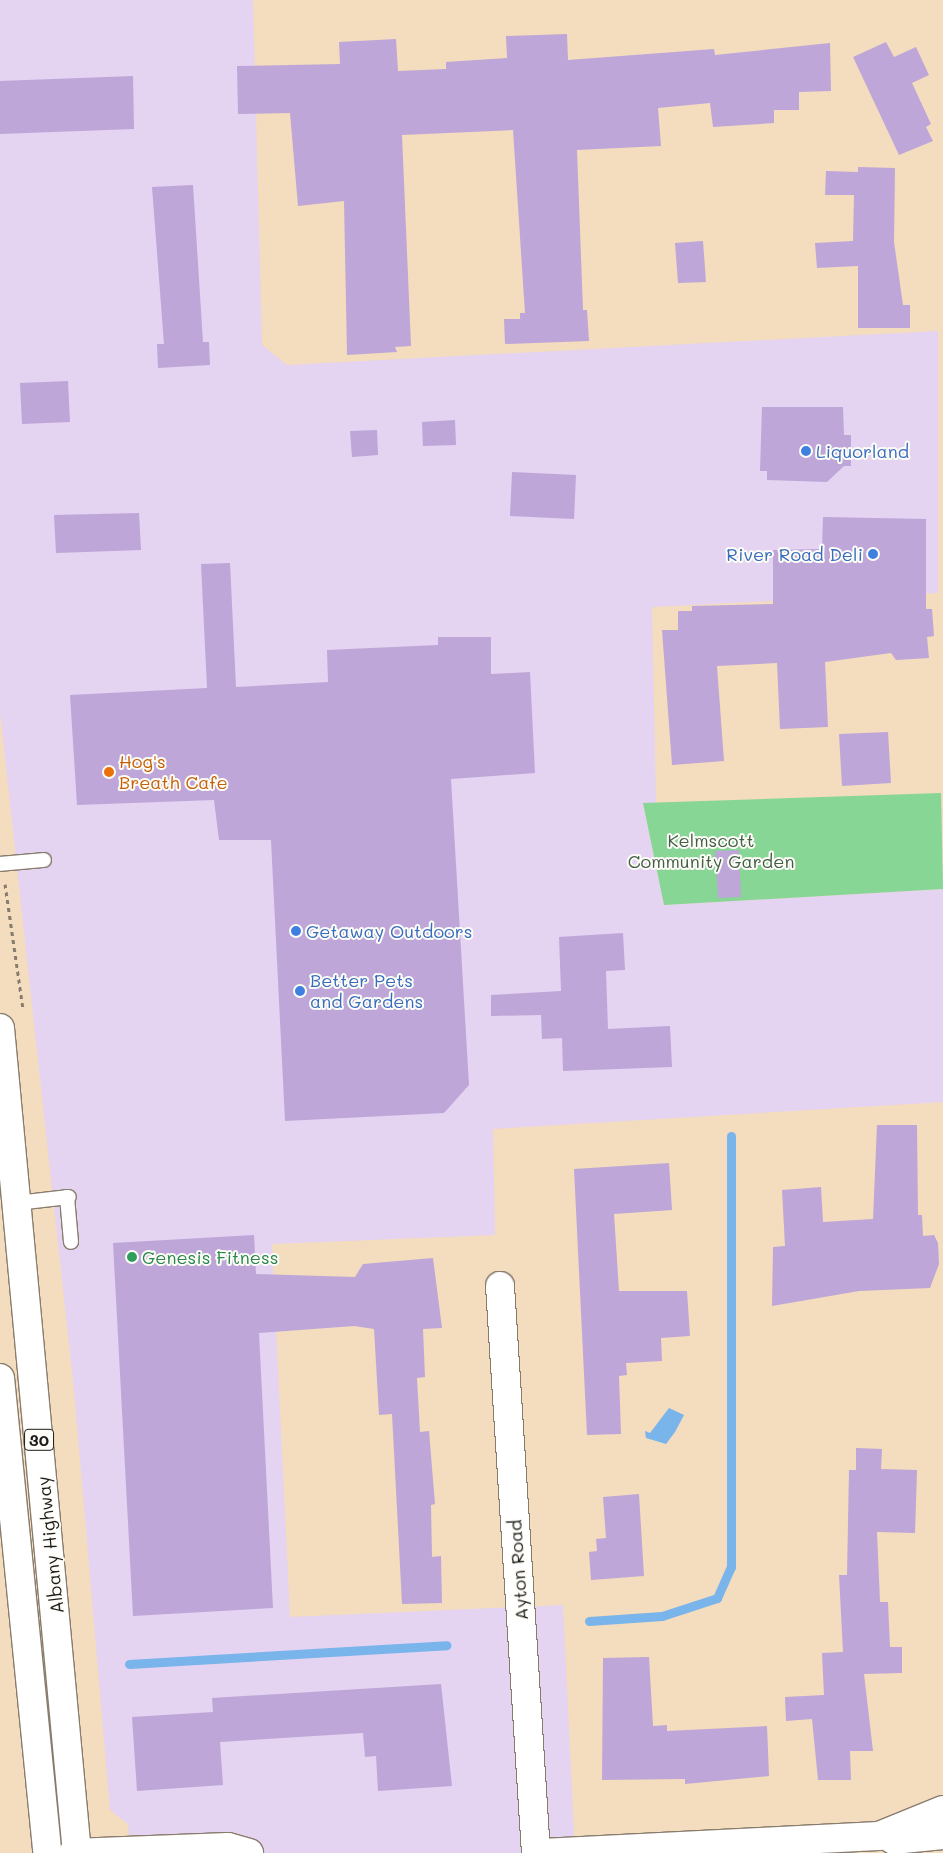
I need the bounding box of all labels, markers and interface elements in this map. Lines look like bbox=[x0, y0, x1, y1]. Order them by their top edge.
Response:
place label: Liquorland bbox=[816, 440, 909, 462]
marker: Liquorland bbox=[800, 445, 812, 457]
place label: River Road Deli bbox=[726, 543, 863, 565]
marker: River Road Deli bbox=[867, 548, 879, 560]
place label: Hog's Breath Cafe bbox=[119, 751, 228, 794]
marker: Hog's Breath Cafe bbox=[103, 766, 115, 778]
park label: Kelmscott Community Garden bbox=[628, 830, 794, 872]
place label: Getaway Outdoors bbox=[306, 920, 473, 942]
marker: Getaway Outdoors bbox=[290, 925, 302, 937]
place label: Better Pets and Gardens bbox=[310, 970, 423, 1012]
marker: Better Pets and Gardens bbox=[294, 985, 306, 997]
place label: Genesis Fitness bbox=[142, 1246, 278, 1268]
marker: Genesis Fitness bbox=[126, 1251, 138, 1263]
road number: 30 bbox=[24, 1426, 54, 1454]
street label: Albany Highway bbox=[32, 1475, 68, 1615]
street label: Ayton Road bbox=[504, 1519, 532, 1621]

